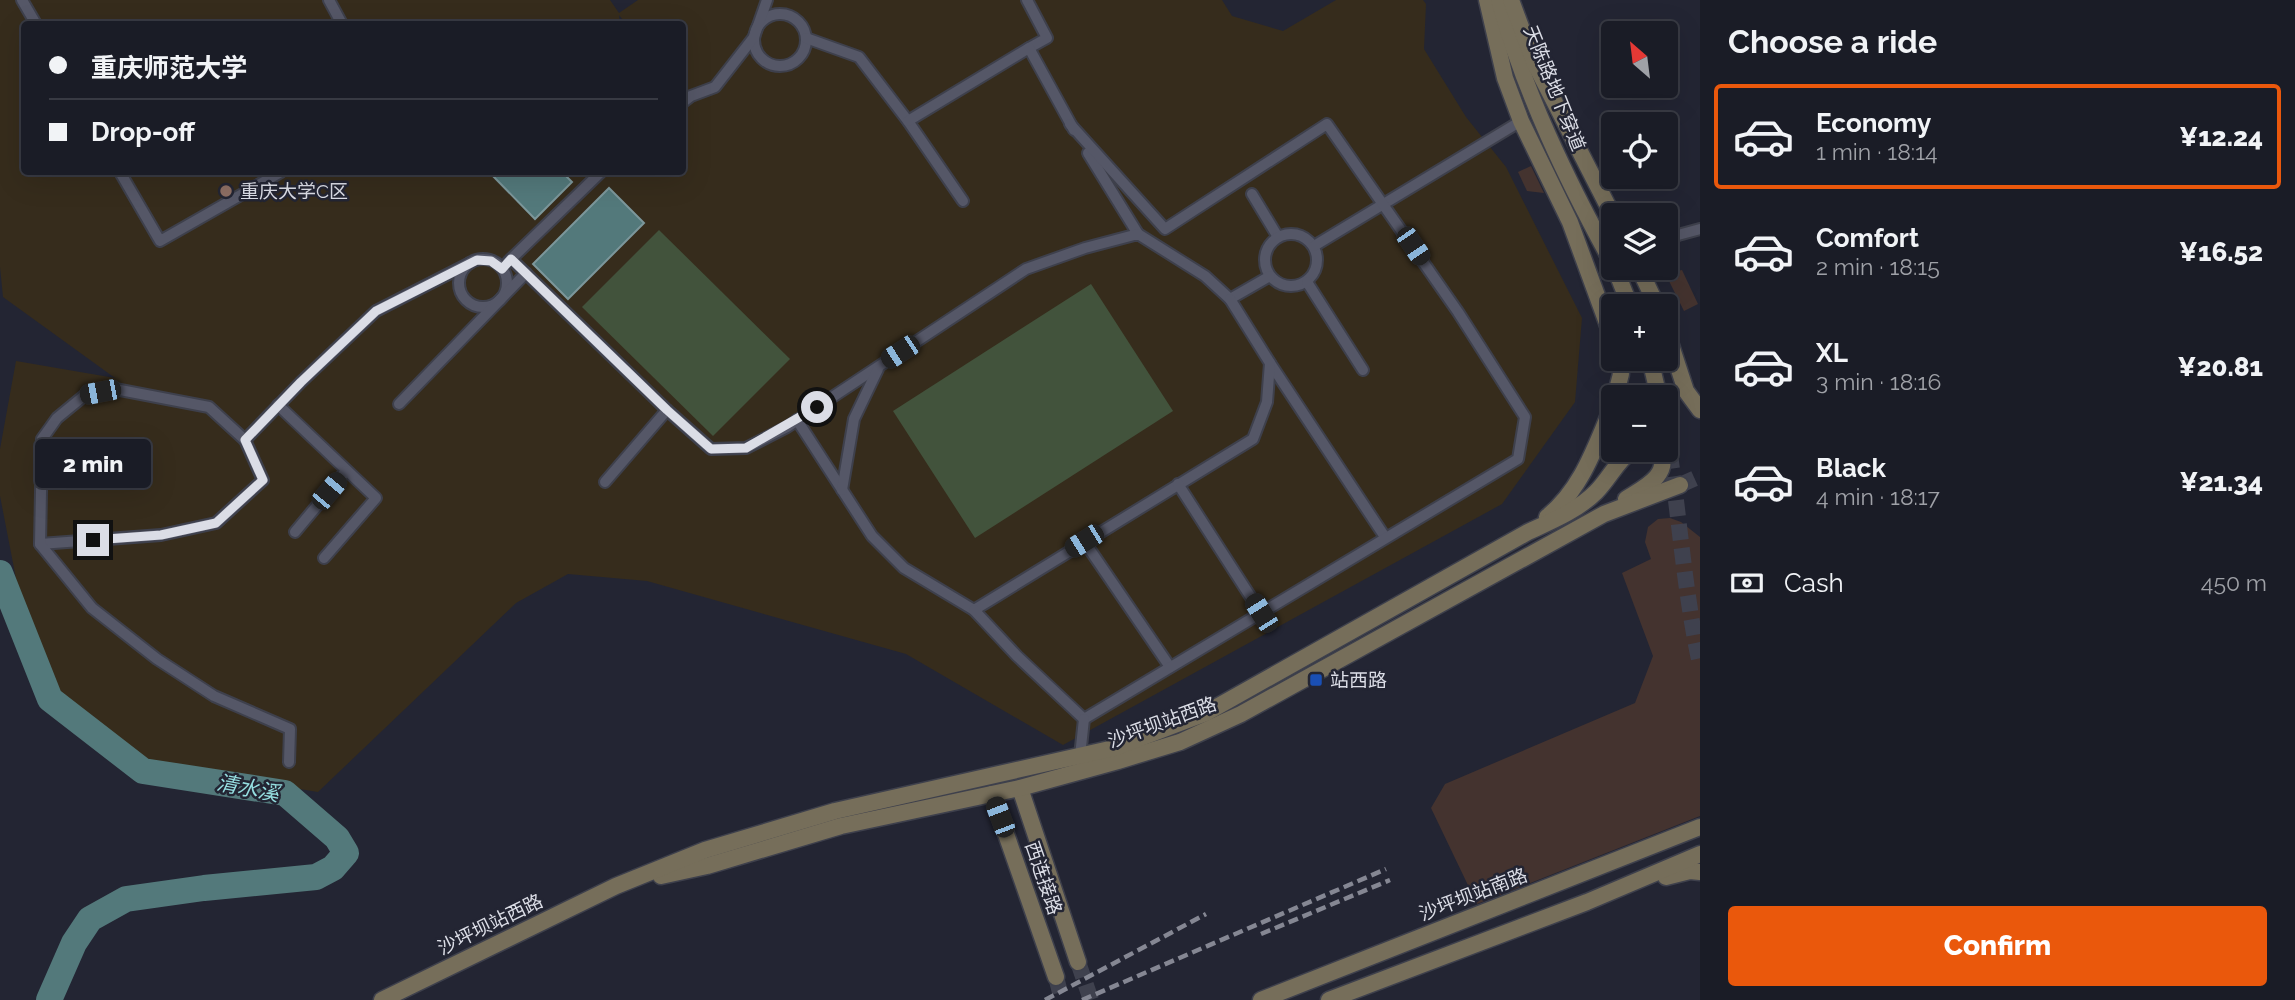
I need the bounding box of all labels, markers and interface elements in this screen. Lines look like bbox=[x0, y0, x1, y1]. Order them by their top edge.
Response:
north arrow bbox=[1601, 21, 1678, 98]
map controls bbox=[1601, 21, 1678, 462]
street label: 天陈路地下穿道 bbox=[1520, 22, 1590, 154]
text: Choose a ride bbox=[1728, 23, 1937, 60]
text: 重庆师范大学 bbox=[91, 53, 247, 83]
icon: car bbox=[1732, 105, 1795, 168]
text: Economy bbox=[1816, 108, 1931, 138]
button: locate bbox=[1601, 112, 1678, 189]
text: Drop-off bbox=[91, 117, 195, 147]
text: ¥12.24 bbox=[2179, 122, 2263, 152]
text: 1 min · 18:14 bbox=[1816, 138, 1938, 165]
place label: 重庆大学C区 bbox=[240, 180, 348, 202]
marker: 重庆大学C区 bbox=[218, 183, 234, 199]
button: layers bbox=[1601, 203, 1678, 280]
icon: car bbox=[1732, 220, 1795, 283]
car bbox=[1393, 223, 1434, 269]
text: Comfort bbox=[1816, 223, 1919, 253]
text: ¥16.52 bbox=[2179, 237, 2263, 267]
text: 2 min · 18:15 bbox=[1816, 253, 1940, 280]
button: + bbox=[1601, 294, 1678, 371]
car bbox=[877, 332, 924, 372]
icon: car bbox=[1732, 335, 1795, 398]
text: XL bbox=[1816, 338, 1848, 368]
text: ¥20.81 bbox=[2178, 352, 2263, 382]
text: 3 min · 18:16 bbox=[1816, 368, 1941, 395]
car bbox=[78, 378, 123, 406]
button: − bbox=[1601, 385, 1678, 462]
route start bbox=[801, 391, 833, 423]
callout: 2 min bbox=[35, 438, 151, 488]
text: 2 min bbox=[63, 450, 123, 477]
icon: car bbox=[1732, 450, 1795, 513]
text: Black bbox=[1816, 453, 1886, 483]
text: ¥21.34 bbox=[2180, 467, 2263, 497]
car bbox=[308, 468, 351, 514]
text: 4 min · 18:17 bbox=[1816, 483, 1940, 510]
car bbox=[1061, 521, 1108, 561]
route end bbox=[77, 524, 109, 556]
icon: cash bbox=[1728, 564, 1766, 602]
text: Cash bbox=[1784, 568, 1844, 598]
text: 450 m bbox=[2201, 569, 2267, 596]
car bbox=[1241, 590, 1282, 636]
place label: 站西路 bbox=[1330, 669, 1387, 691]
marker: 站西路 bbox=[1308, 672, 1324, 688]
street label: 沙坪坝站西路 bbox=[1105, 692, 1219, 752]
water label: 清水溪 bbox=[215, 770, 283, 807]
car bbox=[983, 794, 1018, 840]
street label: 西连接路 bbox=[1021, 838, 1067, 918]
street label: 沙坪坝站南路 bbox=[1416, 863, 1530, 925]
street label: 沙坪坝站西路 bbox=[434, 889, 546, 959]
button: Confirm bbox=[1728, 906, 2267, 986]

